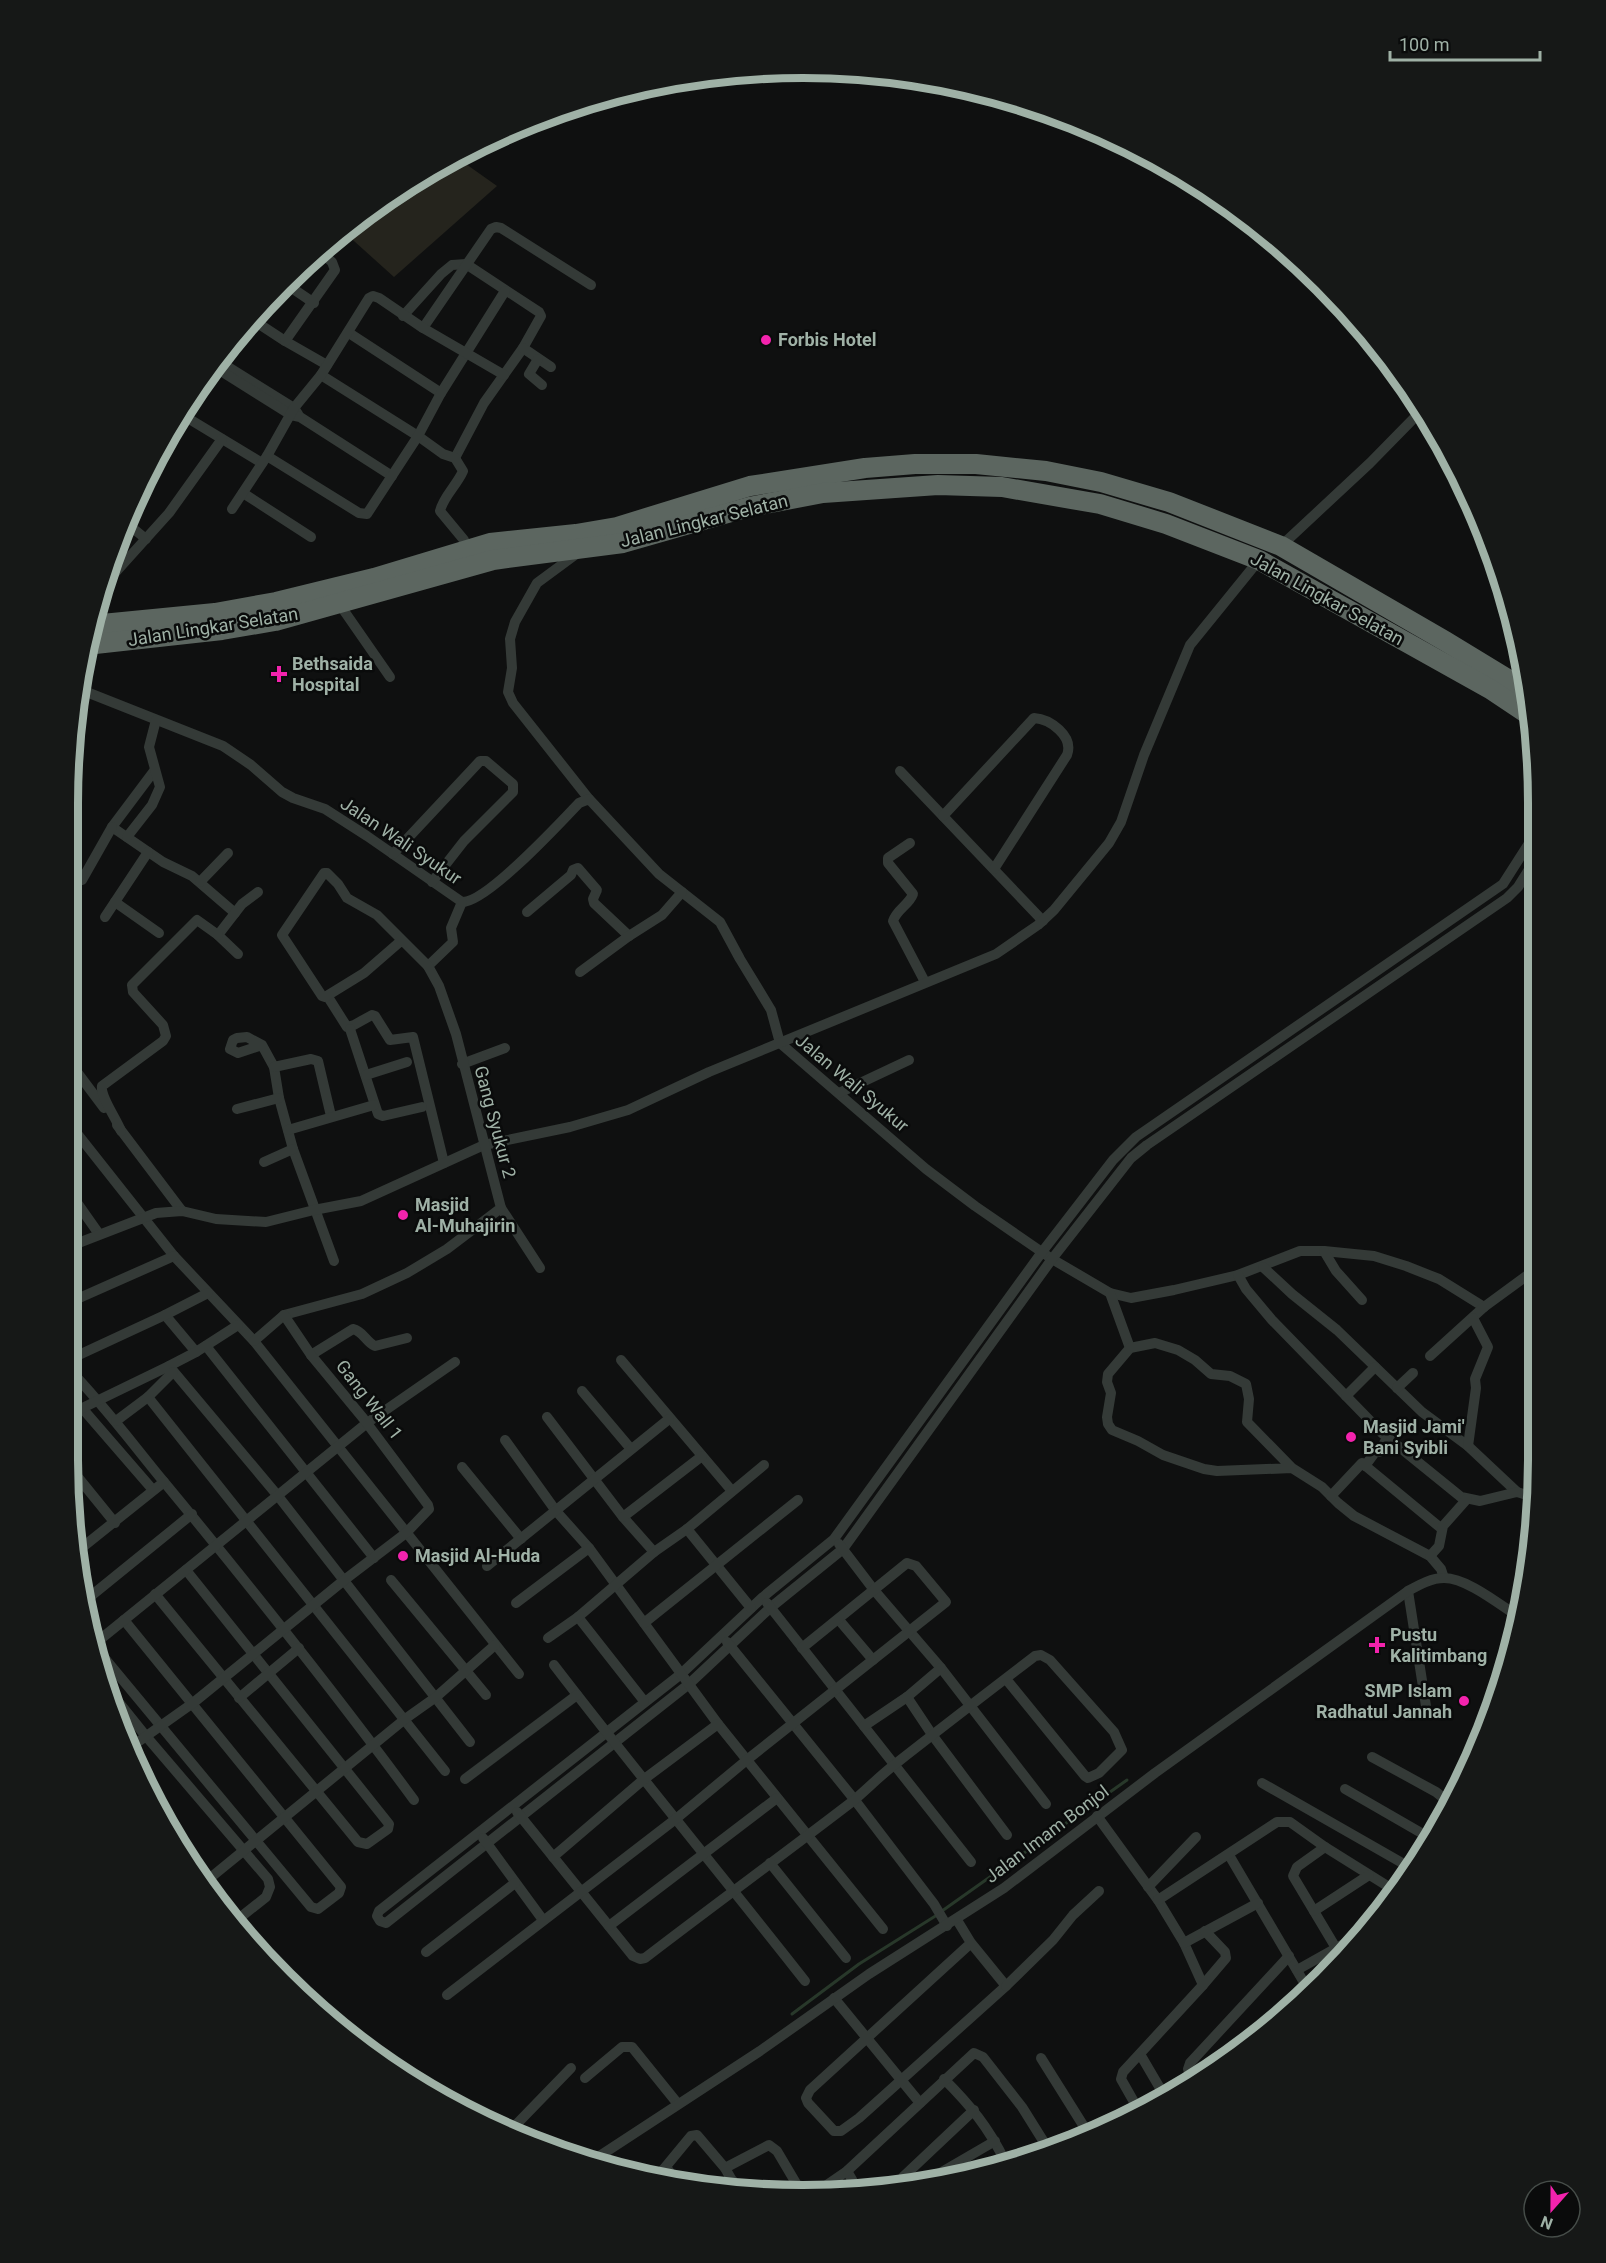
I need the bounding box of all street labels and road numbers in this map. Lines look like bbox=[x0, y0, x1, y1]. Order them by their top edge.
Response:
street label: Jalan Lingkar Selatan bbox=[618, 490, 790, 551]
street label: Jalan Lingkar Selatan bbox=[1247, 548, 1408, 649]
street label: Jalan Lingkar Selatan bbox=[126, 603, 299, 650]
street label: Jalan Wali Syukur bbox=[337, 792, 466, 889]
street label: Jalan Wali Syukur bbox=[791, 1029, 913, 1136]
street label: Gang Syukur 2 bbox=[470, 1063, 521, 1180]
street label: Gang Wall 1 bbox=[332, 1356, 407, 1444]
street label: Jalan Imam Bonjol bbox=[981, 1780, 1113, 1887]

